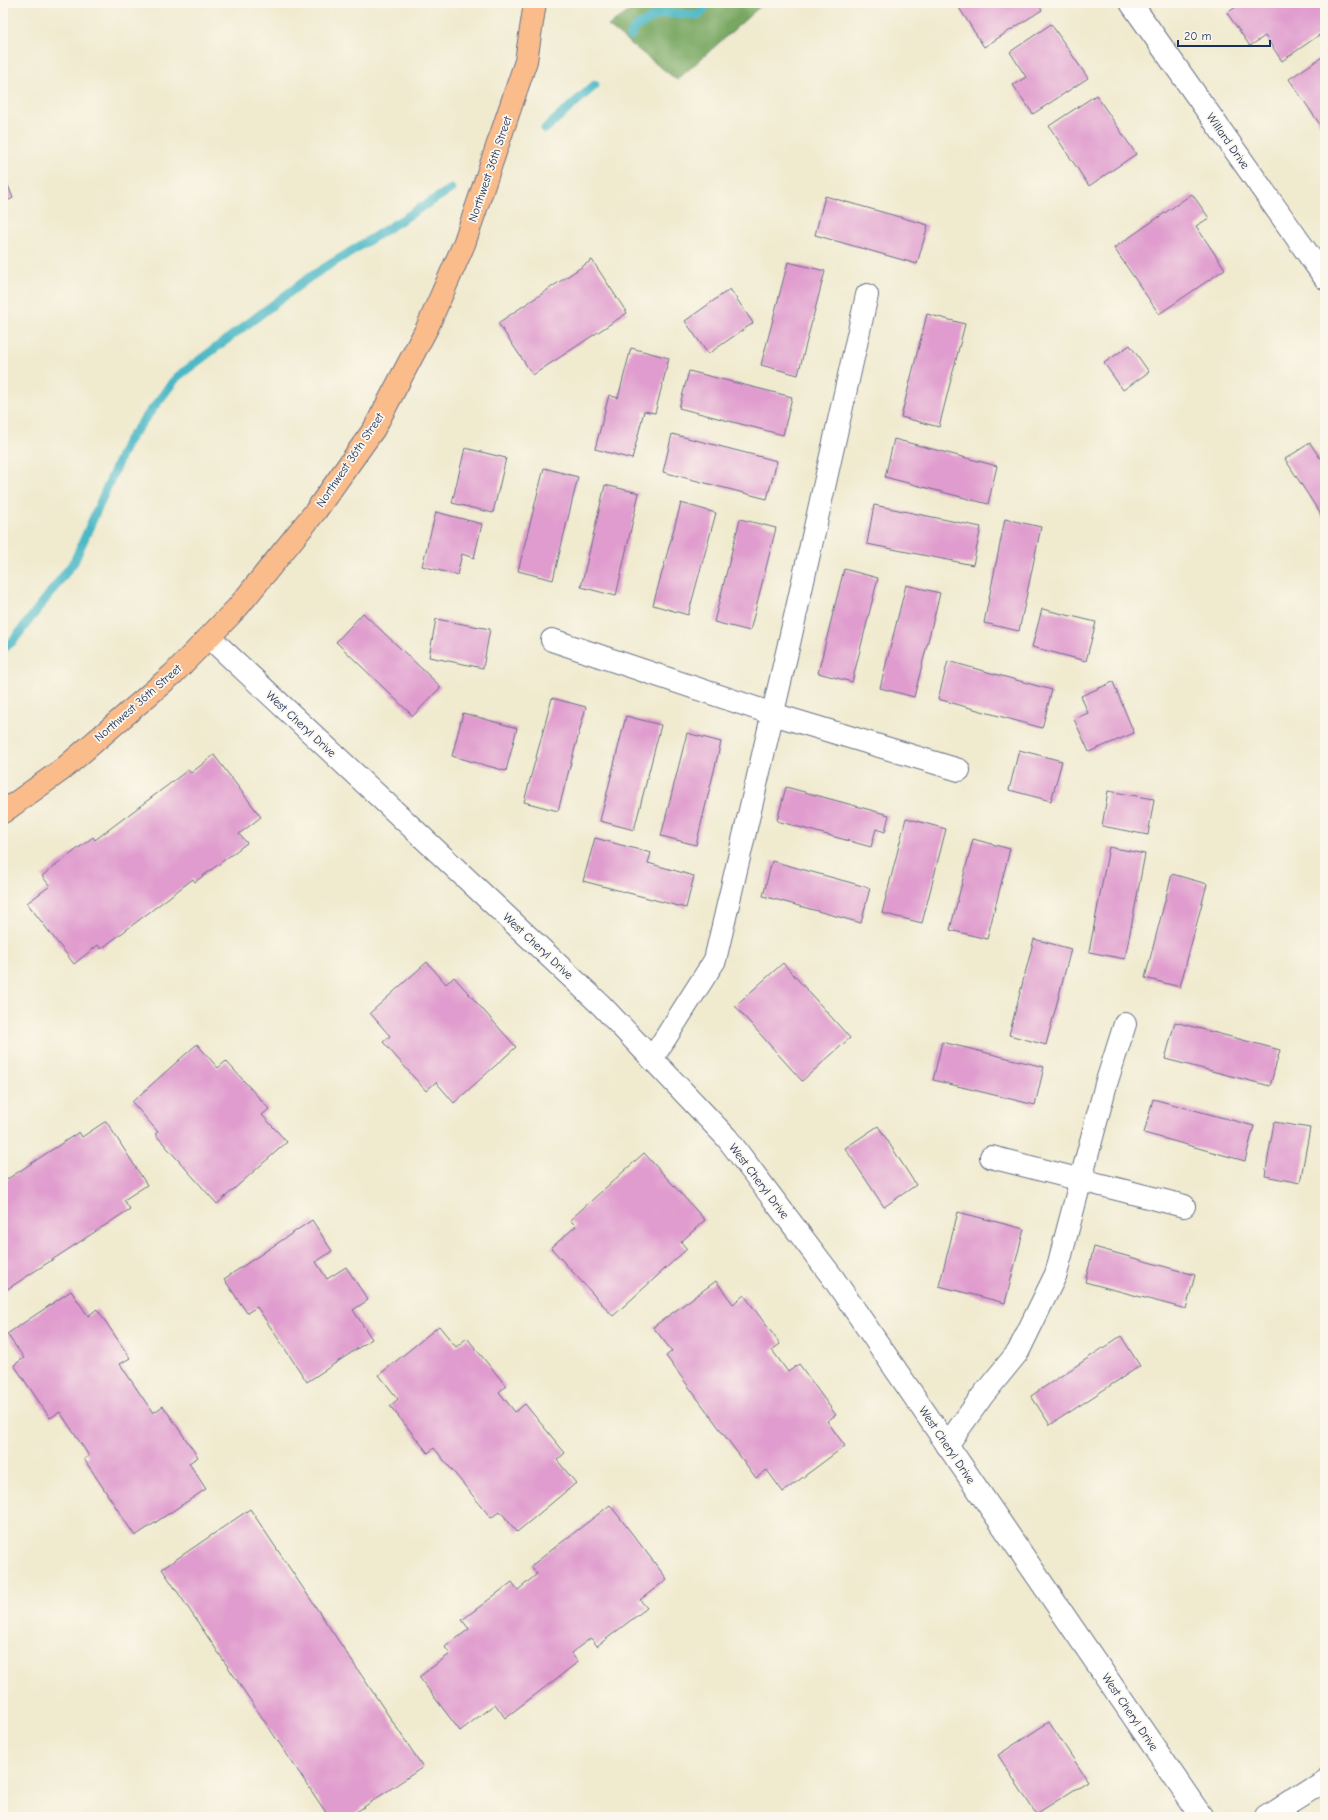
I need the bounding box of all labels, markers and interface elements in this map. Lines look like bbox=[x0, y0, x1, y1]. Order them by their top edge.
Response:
scale bar bbox=[1178, 22, 1270, 48]
text: 20 m bbox=[1184, 29, 1212, 43]
street label: Willard Drive bbox=[1204, 110, 1252, 172]
street label: Northwest 36th Street bbox=[465, 114, 515, 224]
street label: Northwest 36th Street bbox=[313, 410, 387, 510]
street label: Northwest 36th Street bbox=[92, 661, 185, 745]
street label: West Cheryl Drive bbox=[263, 688, 339, 760]
street label: West Cheryl Drive bbox=[500, 910, 576, 982]
street label: West Cheryl Drive bbox=[726, 1141, 792, 1221]
street label: West Cheryl Drive bbox=[916, 1404, 978, 1486]
street label: West Cheryl Drive bbox=[1099, 1671, 1161, 1753]

